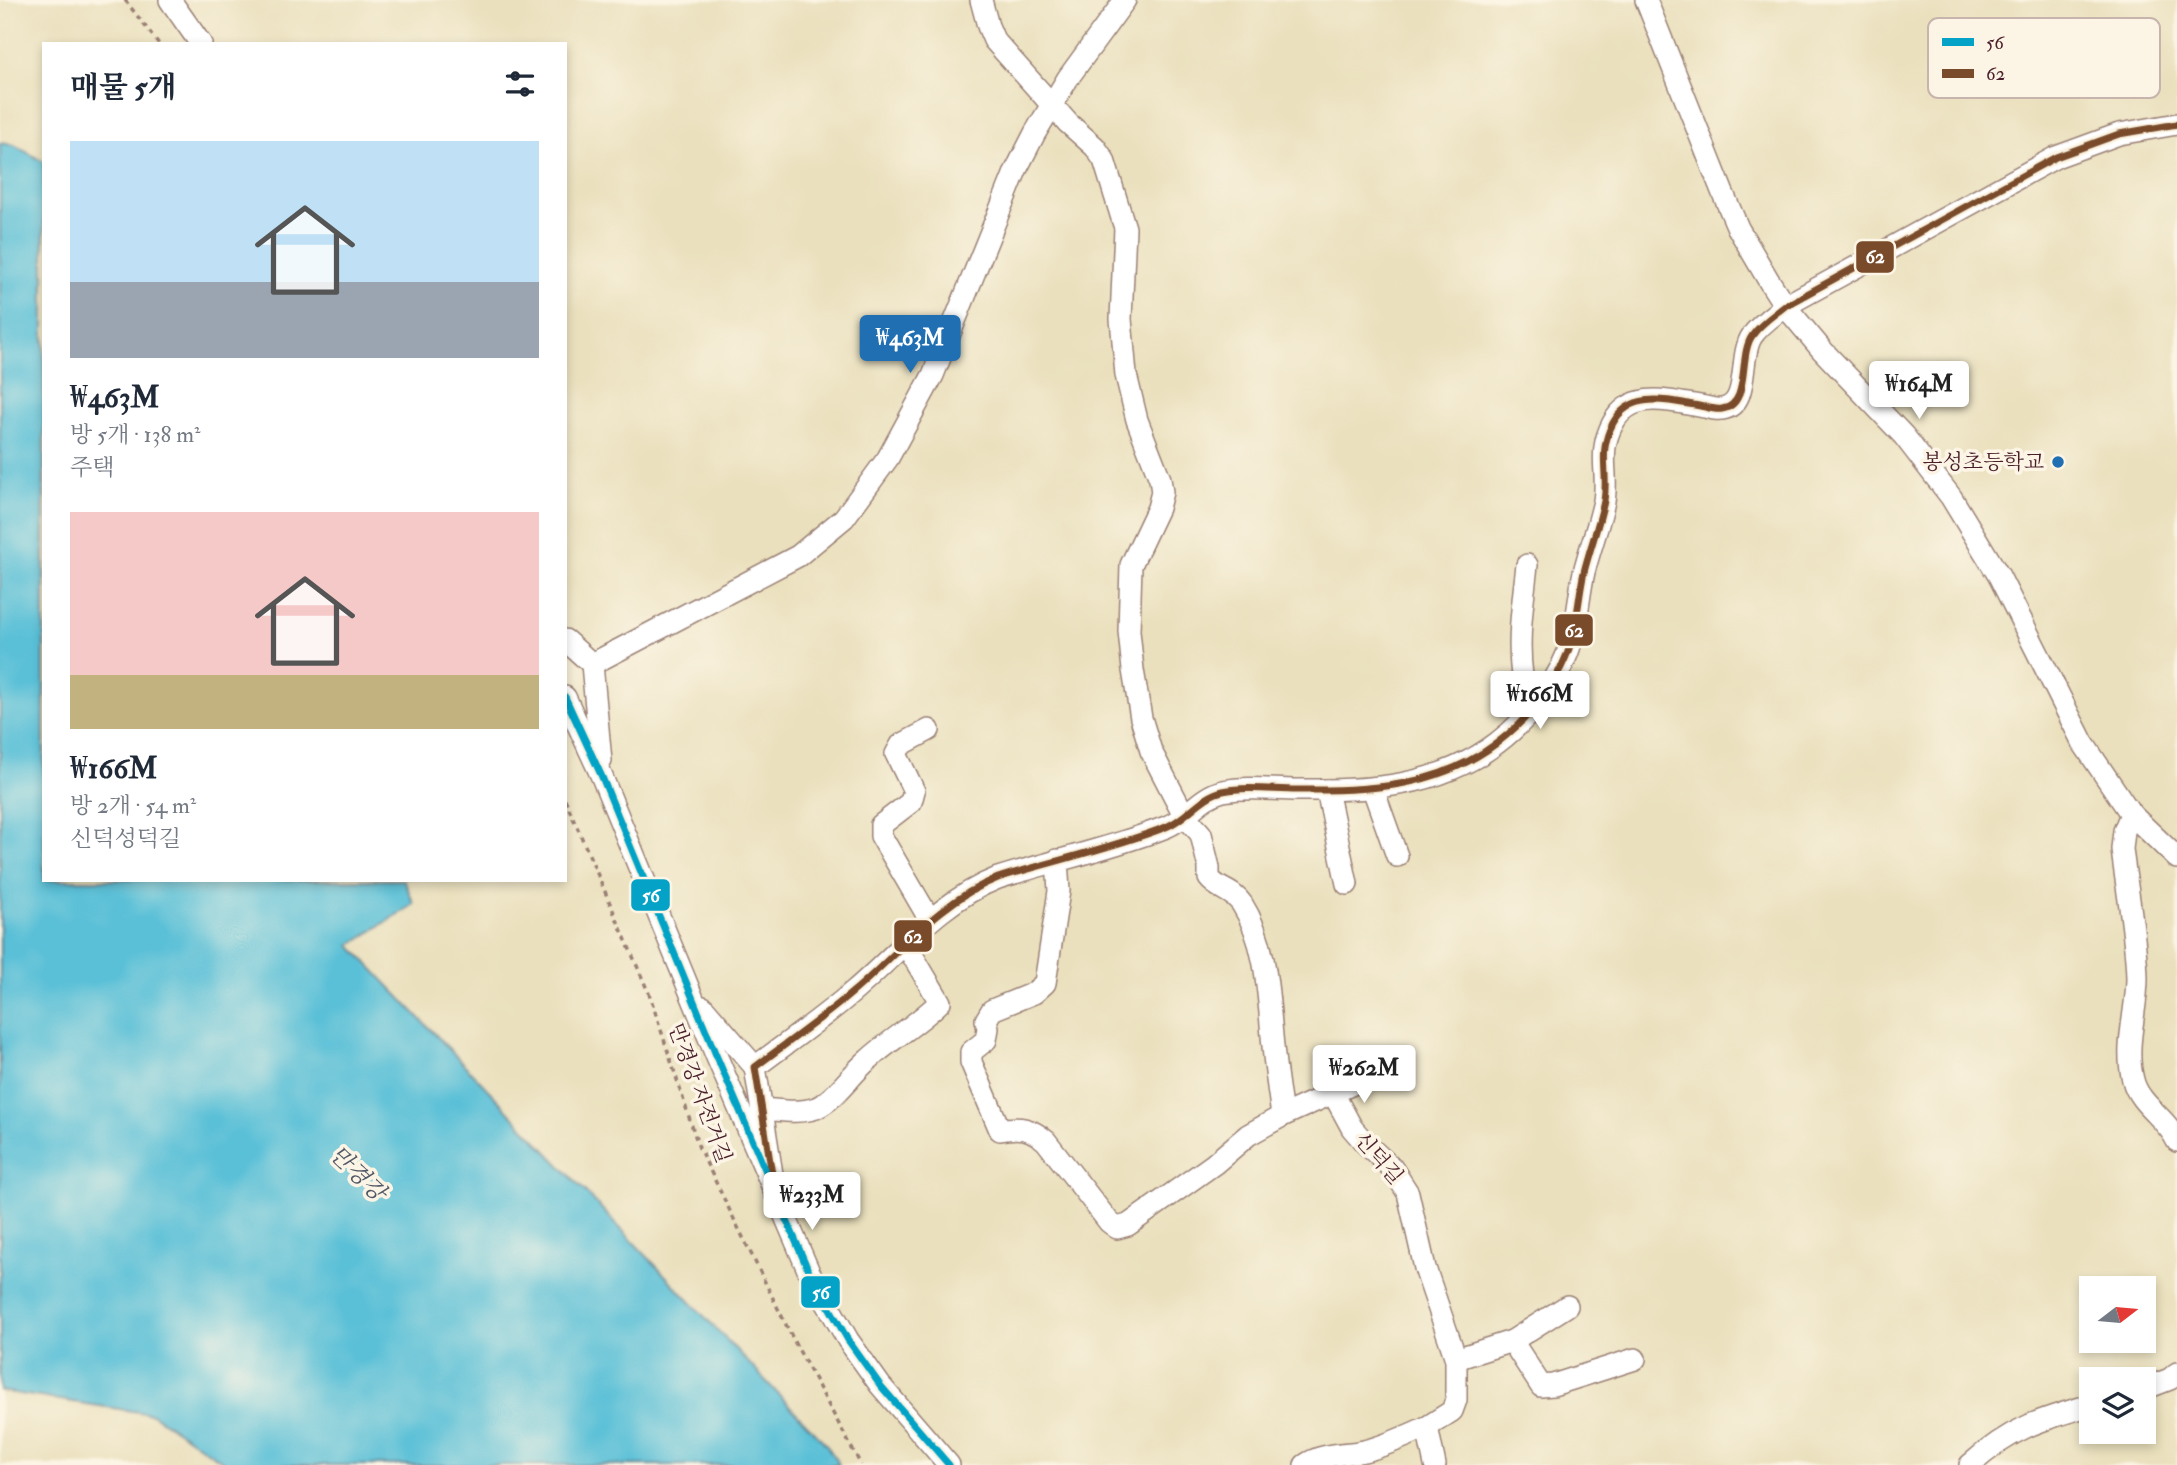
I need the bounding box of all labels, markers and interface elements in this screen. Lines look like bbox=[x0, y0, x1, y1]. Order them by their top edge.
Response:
legend bbox=[1928, 18, 2160, 98]
text: 56 bbox=[1986, 31, 2005, 55]
text: 62 bbox=[1986, 62, 2005, 86]
icon: filters bbox=[501, 65, 539, 103]
text: 매물 5개 bbox=[70, 69, 176, 106]
icon: home bbox=[242, 187, 368, 313]
line badge: 62 bbox=[1855, 240, 1895, 274]
text: 62 bbox=[1865, 245, 1885, 269]
pin: ₩463M bbox=[861, 316, 959, 375]
text: ₩463M bbox=[876, 323, 944, 352]
pin: ₩164M bbox=[1870, 362, 1968, 421]
text: ₩164M bbox=[1885, 369, 1953, 398]
text: ₩463M bbox=[70, 379, 160, 416]
text: 방 5개 · 138 m² bbox=[70, 420, 201, 449]
place label: 봉성초등학교 bbox=[1922, 449, 2044, 476]
text: 주택 bbox=[70, 453, 114, 482]
marker: 봉성초등학교 bbox=[2050, 454, 2066, 470]
icon: home bbox=[242, 558, 368, 684]
line badge: 62 bbox=[1554, 613, 1594, 647]
text: 62 bbox=[1564, 619, 1584, 643]
pin: ₩166M bbox=[1491, 672, 1589, 731]
text: ₩166M bbox=[1506, 679, 1574, 708]
text: ₩166M bbox=[70, 750, 158, 787]
text: 방 2개 · 54 m² bbox=[70, 791, 196, 820]
text: 신덕성덕길 bbox=[70, 824, 181, 853]
line badge: 56 bbox=[630, 878, 671, 912]
text: 56 bbox=[642, 884, 661, 908]
line badge: 62 bbox=[893, 919, 933, 953]
text: 62 bbox=[903, 925, 923, 949]
street label: 만경강 자전거길 bbox=[662, 1020, 737, 1167]
pin: ₩262M bbox=[1315, 1046, 1413, 1105]
text: ₩262M bbox=[1329, 1053, 1399, 1082]
street label: 신덕길 bbox=[1348, 1127, 1409, 1190]
water label: 만경강 bbox=[324, 1140, 394, 1210]
pin: ₩233M bbox=[763, 1172, 861, 1232]
text: ₩233M bbox=[779, 1180, 845, 1209]
line badge: 56 bbox=[800, 1275, 841, 1309]
north arrow bbox=[2079, 1276, 2156, 1353]
map controls bbox=[2079, 1276, 2156, 1444]
text: 56 bbox=[812, 1281, 831, 1305]
button: layers bbox=[2079, 1367, 2156, 1444]

